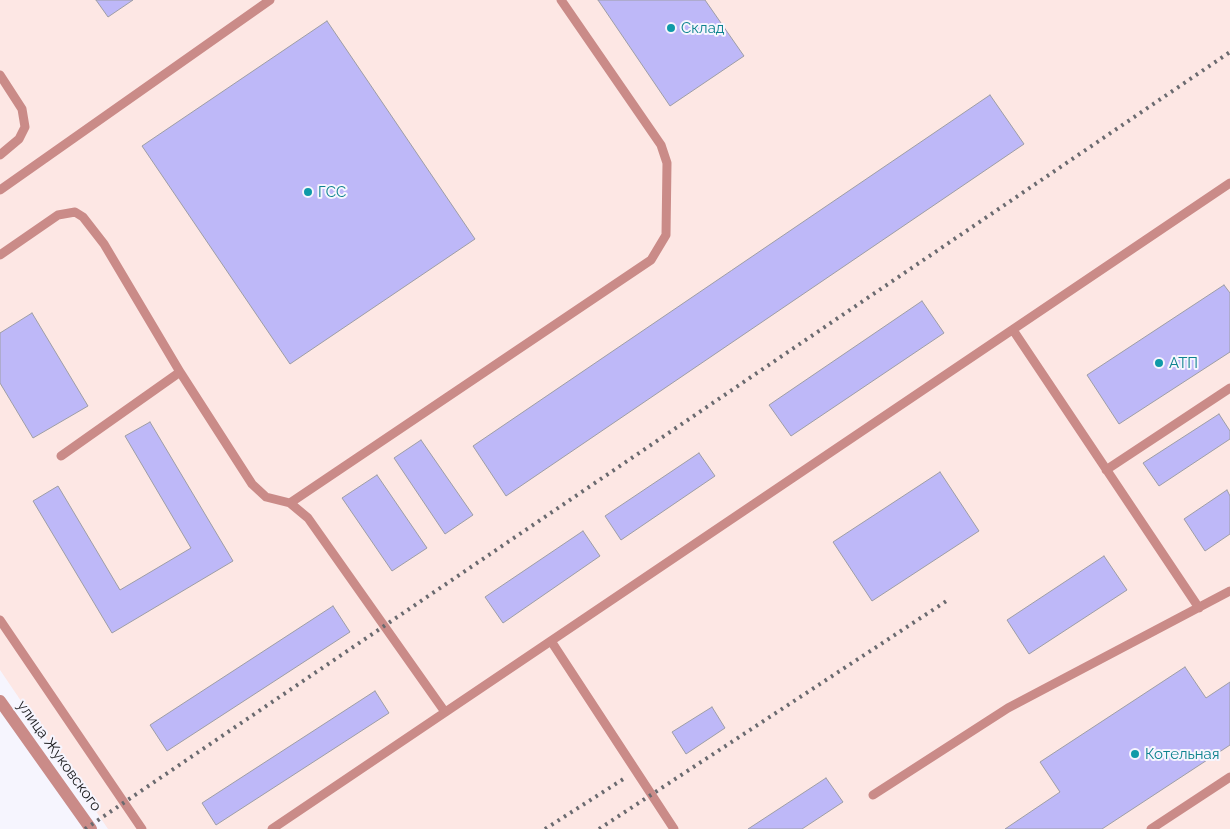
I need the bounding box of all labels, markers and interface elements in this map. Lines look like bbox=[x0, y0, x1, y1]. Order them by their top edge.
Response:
place label: Склад bbox=[681, 19, 724, 37]
marker: Склад bbox=[665, 22, 677, 34]
place label: ГСС bbox=[318, 183, 346, 201]
marker: ГСС bbox=[302, 186, 314, 198]
place label: АТП bbox=[1169, 354, 1198, 372]
marker: АТП bbox=[1153, 357, 1165, 369]
street label: улица Жуковского bbox=[13, 697, 105, 815]
place label: Котельная bbox=[1145, 745, 1219, 763]
marker: Котельная bbox=[1129, 748, 1141, 760]

